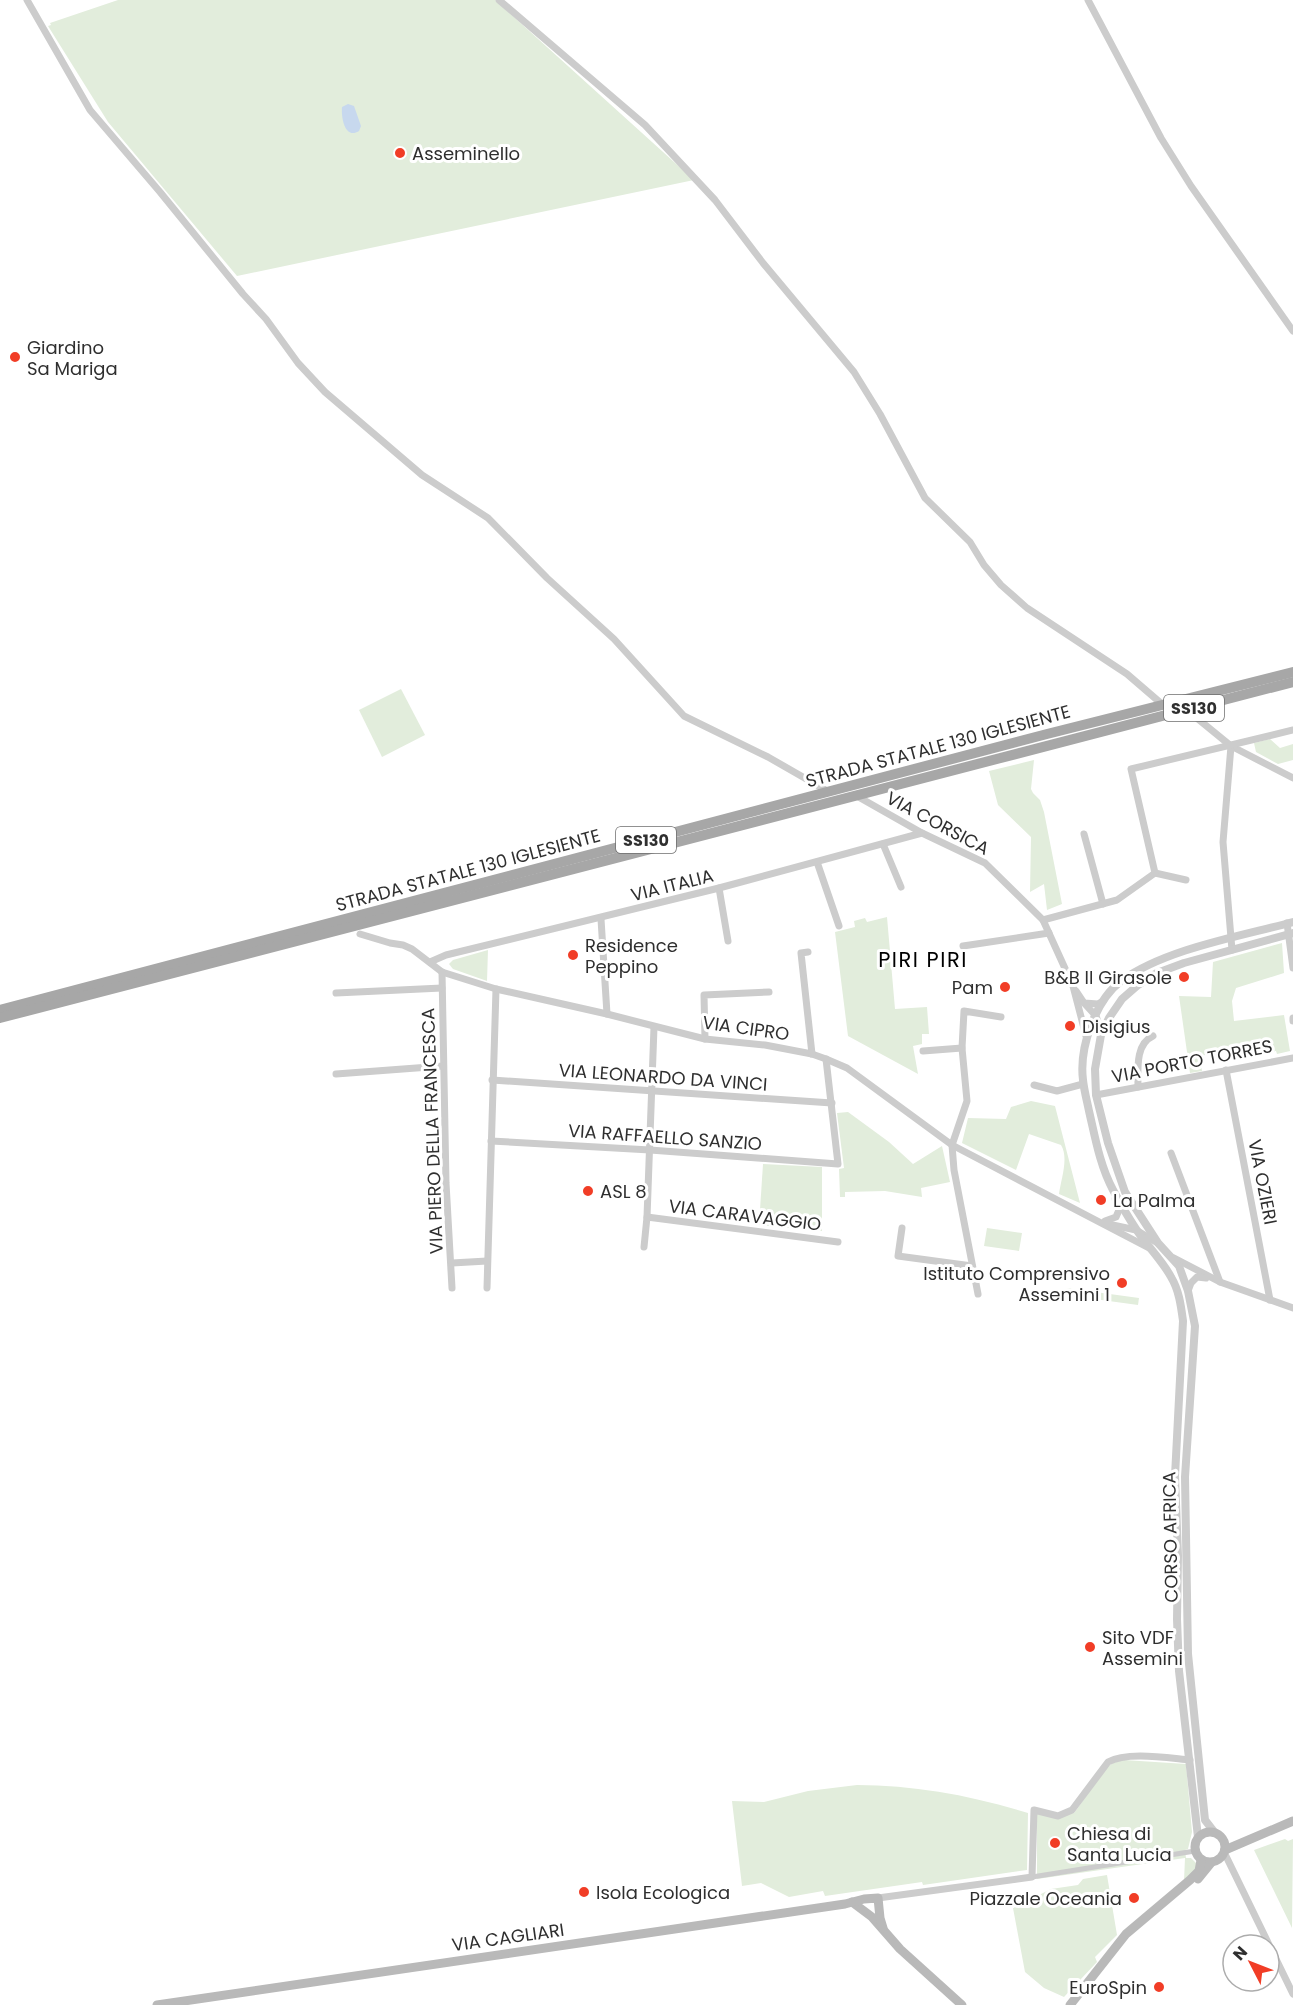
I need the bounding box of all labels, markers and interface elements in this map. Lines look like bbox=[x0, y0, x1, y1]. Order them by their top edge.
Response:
place label: Asseminello bbox=[412, 141, 520, 166]
marker: Asseminello bbox=[393, 146, 407, 160]
place label: Giardino Sa Mariga bbox=[27, 335, 118, 381]
marker: Giardino Sa Mariga bbox=[8, 350, 22, 364]
road number: SS130 bbox=[1164, 695, 1224, 721]
street label: STRADA STATALE 130 IGLESIENTE bbox=[803, 699, 1073, 793]
street label: VIA CORSICA bbox=[882, 785, 994, 861]
street label: STRADA STATALE 130 IGLESIENTE bbox=[333, 823, 603, 917]
road number: SS130 bbox=[616, 827, 676, 853]
street label: VIA ITALIA bbox=[628, 863, 716, 907]
place label: Residence Peppino bbox=[585, 933, 678, 979]
district label: PIRI PIRI bbox=[878, 945, 968, 974]
marker: Residence Peppino bbox=[566, 948, 580, 962]
place label: B&B Il Girasole bbox=[1044, 965, 1172, 990]
marker: B&B Il Girasole bbox=[1177, 970, 1191, 984]
place label: Pam bbox=[952, 975, 993, 1000]
marker: Pam bbox=[998, 980, 1012, 994]
street label: VIA PIERO DELLA FRANCESCA bbox=[415, 1007, 449, 1255]
street label: VIA CIPRO bbox=[701, 1010, 791, 1046]
place label: Disigius bbox=[1082, 1014, 1151, 1039]
marker: Disigius bbox=[1063, 1019, 1077, 1033]
street label: VIA PORTO TORRES bbox=[1109, 1033, 1275, 1089]
street label: VIA LEONARDO DA VINCI bbox=[558, 1057, 768, 1097]
street label: VIA RAFFAELLO SANZIO bbox=[567, 1118, 763, 1156]
street label: VIA OZIERI bbox=[1242, 1137, 1284, 1227]
place label: ASL 8 bbox=[600, 1179, 647, 1204]
marker: ASL 8 bbox=[581, 1184, 595, 1198]
place label: La Palma bbox=[1113, 1188, 1195, 1213]
street label: VIA CARAVAGGIO bbox=[667, 1193, 823, 1237]
marker: La Palma bbox=[1094, 1193, 1108, 1207]
place label: Istituto Comprensivo Assemini 1 bbox=[923, 1261, 1110, 1307]
marker: Istituto Comprensivo Assemini 1 bbox=[1115, 1276, 1129, 1290]
street label: CORSO AFRICA bbox=[1156, 1471, 1184, 1603]
place label: Sito VDF Assemini bbox=[1102, 1625, 1183, 1671]
marker: Sito VDF Assemini bbox=[1083, 1640, 1097, 1654]
place label: Chiesa di Santa Lucia bbox=[1067, 1821, 1172, 1867]
marker: Chiesa di Santa Lucia bbox=[1048, 1836, 1062, 1850]
place label: Isola Ecologica bbox=[596, 1880, 730, 1905]
marker: Isola Ecologica bbox=[577, 1885, 591, 1899]
place label: Piazzale Oceania bbox=[970, 1886, 1122, 1911]
marker: Piazzale Oceania bbox=[1127, 1891, 1141, 1905]
street label: VIA CAGLIARI bbox=[450, 1917, 566, 1957]
north arrow bbox=[1221, 1933, 1281, 1993]
text: N bbox=[1228, 1941, 1253, 1965]
place label: EuroSpin bbox=[1069, 1975, 1147, 2000]
marker: EuroSpin bbox=[1152, 1980, 1166, 1994]

